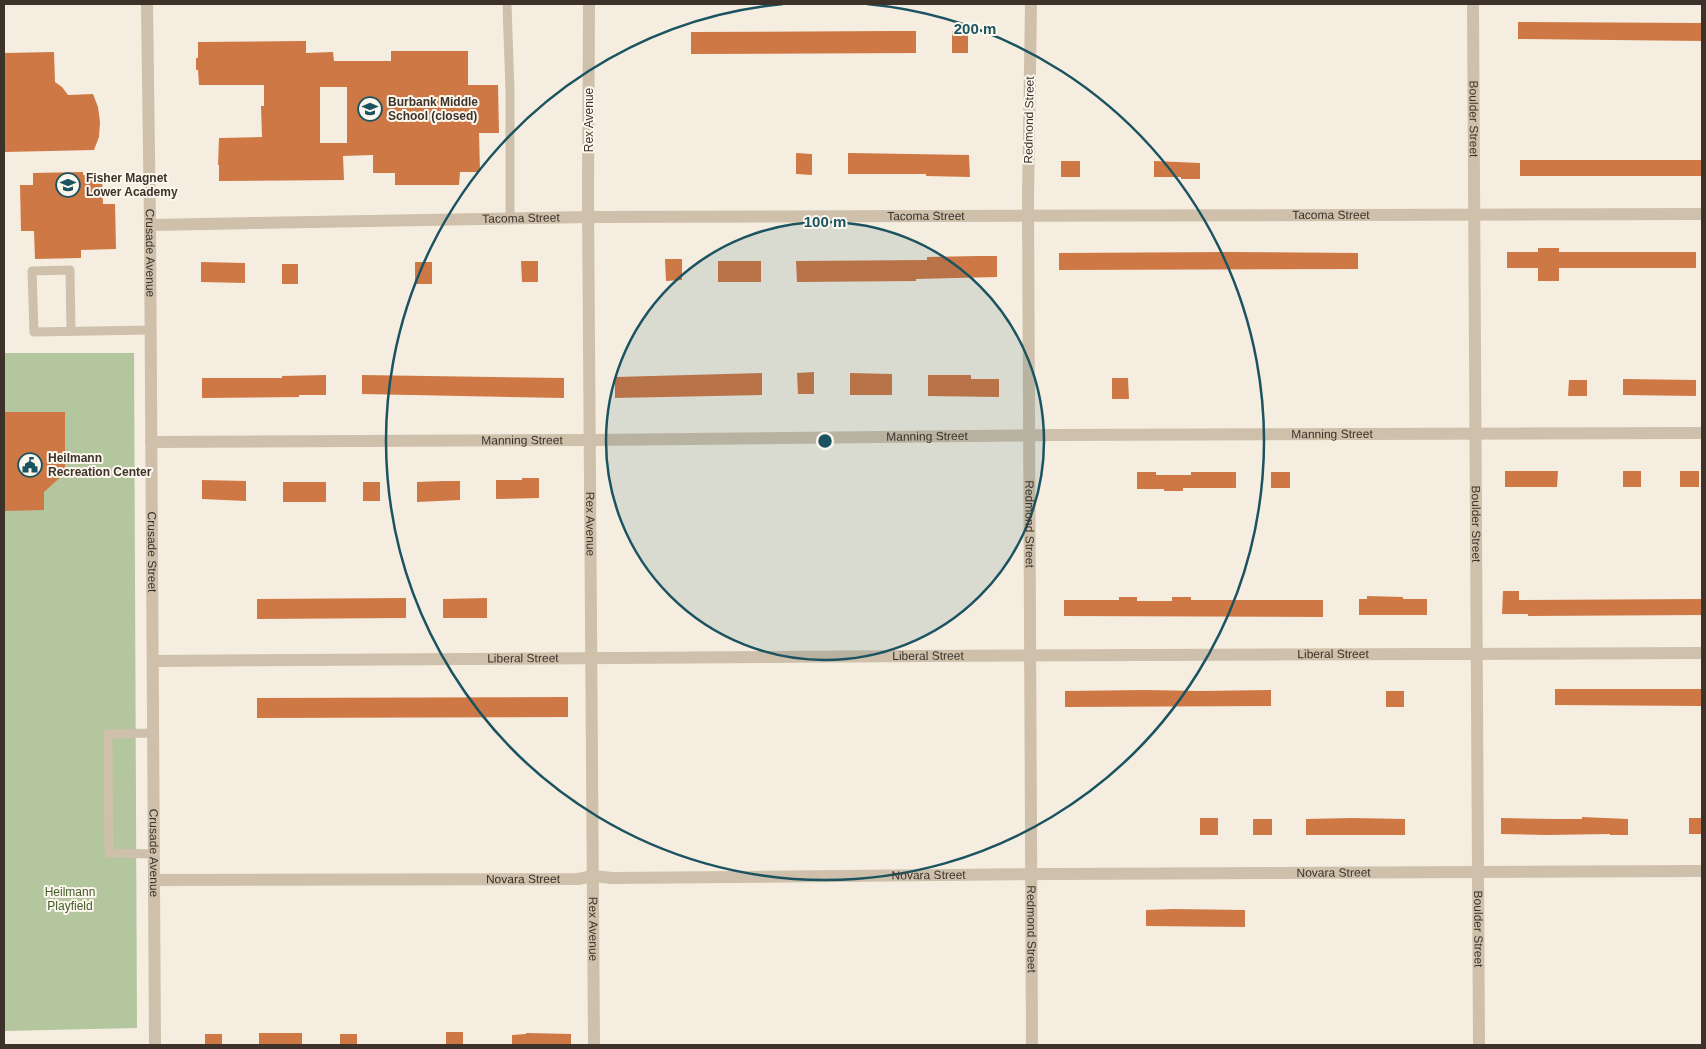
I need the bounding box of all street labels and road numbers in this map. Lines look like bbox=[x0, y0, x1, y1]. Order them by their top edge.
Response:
street label: Redmond Street bbox=[1021, 76, 1037, 164]
street label: Boulder Street bbox=[1466, 81, 1481, 158]
street label: Rex Avenue bbox=[582, 87, 596, 152]
street label: Tacoma Street bbox=[1292, 208, 1370, 222]
street label: Crusade Avenue bbox=[143, 209, 157, 298]
street label: Tacoma Street bbox=[887, 209, 965, 223]
street label: Tacoma Street bbox=[482, 211, 560, 226]
street label: Manning Street bbox=[1291, 427, 1373, 441]
street label: Manning Street bbox=[886, 429, 968, 444]
street label: Manning Street bbox=[481, 433, 563, 447]
street label: Redmond Street bbox=[1022, 480, 1037, 568]
street label: Boulder Street bbox=[1469, 486, 1483, 563]
street label: Rex Avenue bbox=[583, 492, 598, 557]
street label: Crusade Street bbox=[145, 512, 159, 593]
street label: Liberal Street bbox=[1297, 647, 1370, 661]
street label: Liberal Street bbox=[892, 649, 964, 663]
street label: Liberal Street bbox=[487, 651, 559, 666]
street label: Crusade Avenue bbox=[147, 809, 161, 898]
street label: Novara Street bbox=[1296, 866, 1371, 880]
street label: Novara Street bbox=[891, 868, 966, 882]
street label: Novara Street bbox=[486, 872, 561, 886]
street label: Redmond Street bbox=[1024, 885, 1039, 973]
street label: Boulder Street bbox=[1471, 891, 1486, 968]
street label: Rex Avenue bbox=[586, 897, 600, 962]

